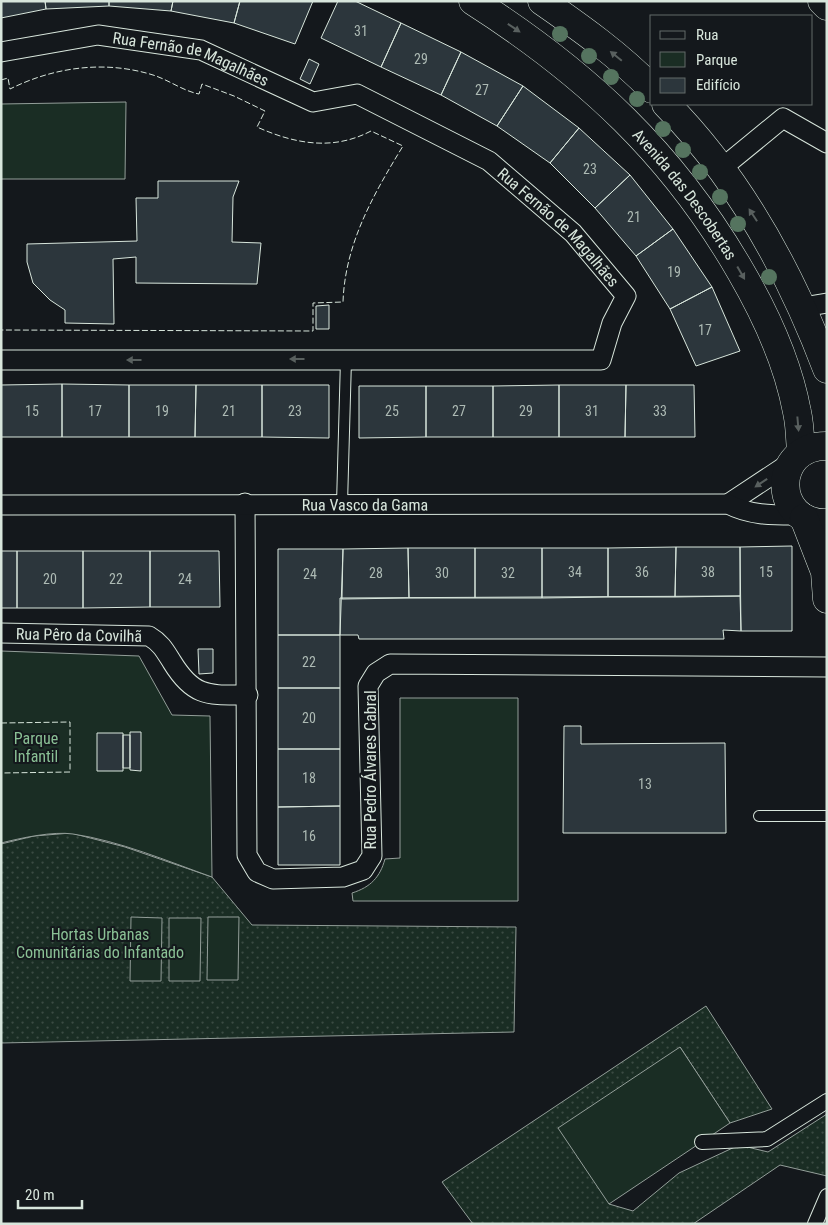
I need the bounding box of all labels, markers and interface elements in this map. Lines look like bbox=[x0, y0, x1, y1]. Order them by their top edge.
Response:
legend bbox=[650, 15, 813, 105]
house number: 31 bbox=[354, 23, 368, 39]
one-way arrow bbox=[508, 23, 521, 32]
text: Rua bbox=[696, 26, 718, 44]
street label: Rua Fernão de Magalhães bbox=[112, 28, 272, 90]
house number: 29 bbox=[414, 51, 428, 67]
one-way arrow bbox=[610, 51, 623, 62]
text: Parque bbox=[696, 51, 738, 69]
text: Edifício bbox=[696, 76, 740, 94]
house number: 27 bbox=[475, 82, 489, 98]
street label: Avenida das Descobertas bbox=[629, 125, 741, 263]
house number: 23 bbox=[583, 161, 597, 177]
street label: Rua Fernão de Magalhães bbox=[494, 163, 623, 290]
one-way arrow bbox=[748, 208, 758, 221]
house number: 21 bbox=[627, 209, 641, 225]
house number: 19 bbox=[667, 264, 681, 280]
one-way arrow bbox=[737, 266, 746, 280]
house number: 17 bbox=[698, 322, 712, 338]
one-way arrow bbox=[289, 355, 305, 363]
one-way arrow bbox=[126, 356, 142, 364]
house number: 15 bbox=[25, 403, 39, 419]
house number: 17 bbox=[88, 403, 102, 419]
house number: 19 bbox=[155, 403, 169, 419]
house number: 21 bbox=[222, 403, 236, 419]
house number: 23 bbox=[288, 403, 302, 419]
house number: 25 bbox=[385, 403, 399, 419]
house number: 27 bbox=[452, 403, 466, 419]
house number: 29 bbox=[519, 403, 533, 419]
house number: 31 bbox=[585, 403, 599, 419]
house number: 33 bbox=[653, 403, 667, 419]
one-way arrow bbox=[795, 416, 803, 432]
one-way arrow bbox=[754, 478, 768, 488]
street label: Rua Vasco da Gama bbox=[302, 495, 428, 514]
house number: 34 bbox=[568, 564, 582, 580]
house number: 36 bbox=[635, 564, 649, 580]
house number: 38 bbox=[701, 564, 715, 580]
house number: 15 bbox=[759, 564, 773, 580]
house number: 28 bbox=[369, 565, 383, 581]
house number: 30 bbox=[435, 565, 449, 581]
house number: 32 bbox=[501, 565, 515, 581]
house number: 24 bbox=[303, 566, 317, 582]
house number: 20 bbox=[43, 571, 57, 587]
house number: 22 bbox=[109, 571, 123, 587]
house number: 24 bbox=[178, 571, 192, 587]
street label: Rua Pêro da Covilhã bbox=[16, 624, 142, 645]
house number: 22 bbox=[302, 654, 316, 670]
street label: Rua Pedro Álvares Cabral bbox=[361, 690, 380, 850]
house number: 20 bbox=[302, 710, 316, 726]
park label: Parque Infantil bbox=[14, 729, 58, 766]
house number: 18 bbox=[302, 770, 316, 786]
house number: 13 bbox=[638, 776, 652, 792]
house number: 16 bbox=[302, 828, 316, 844]
park label: Hortas Urbanas Comunitárias do Infantado bbox=[16, 925, 184, 962]
scale bar bbox=[18, 1178, 81, 1210]
text: 20 m bbox=[25, 1186, 55, 1204]

